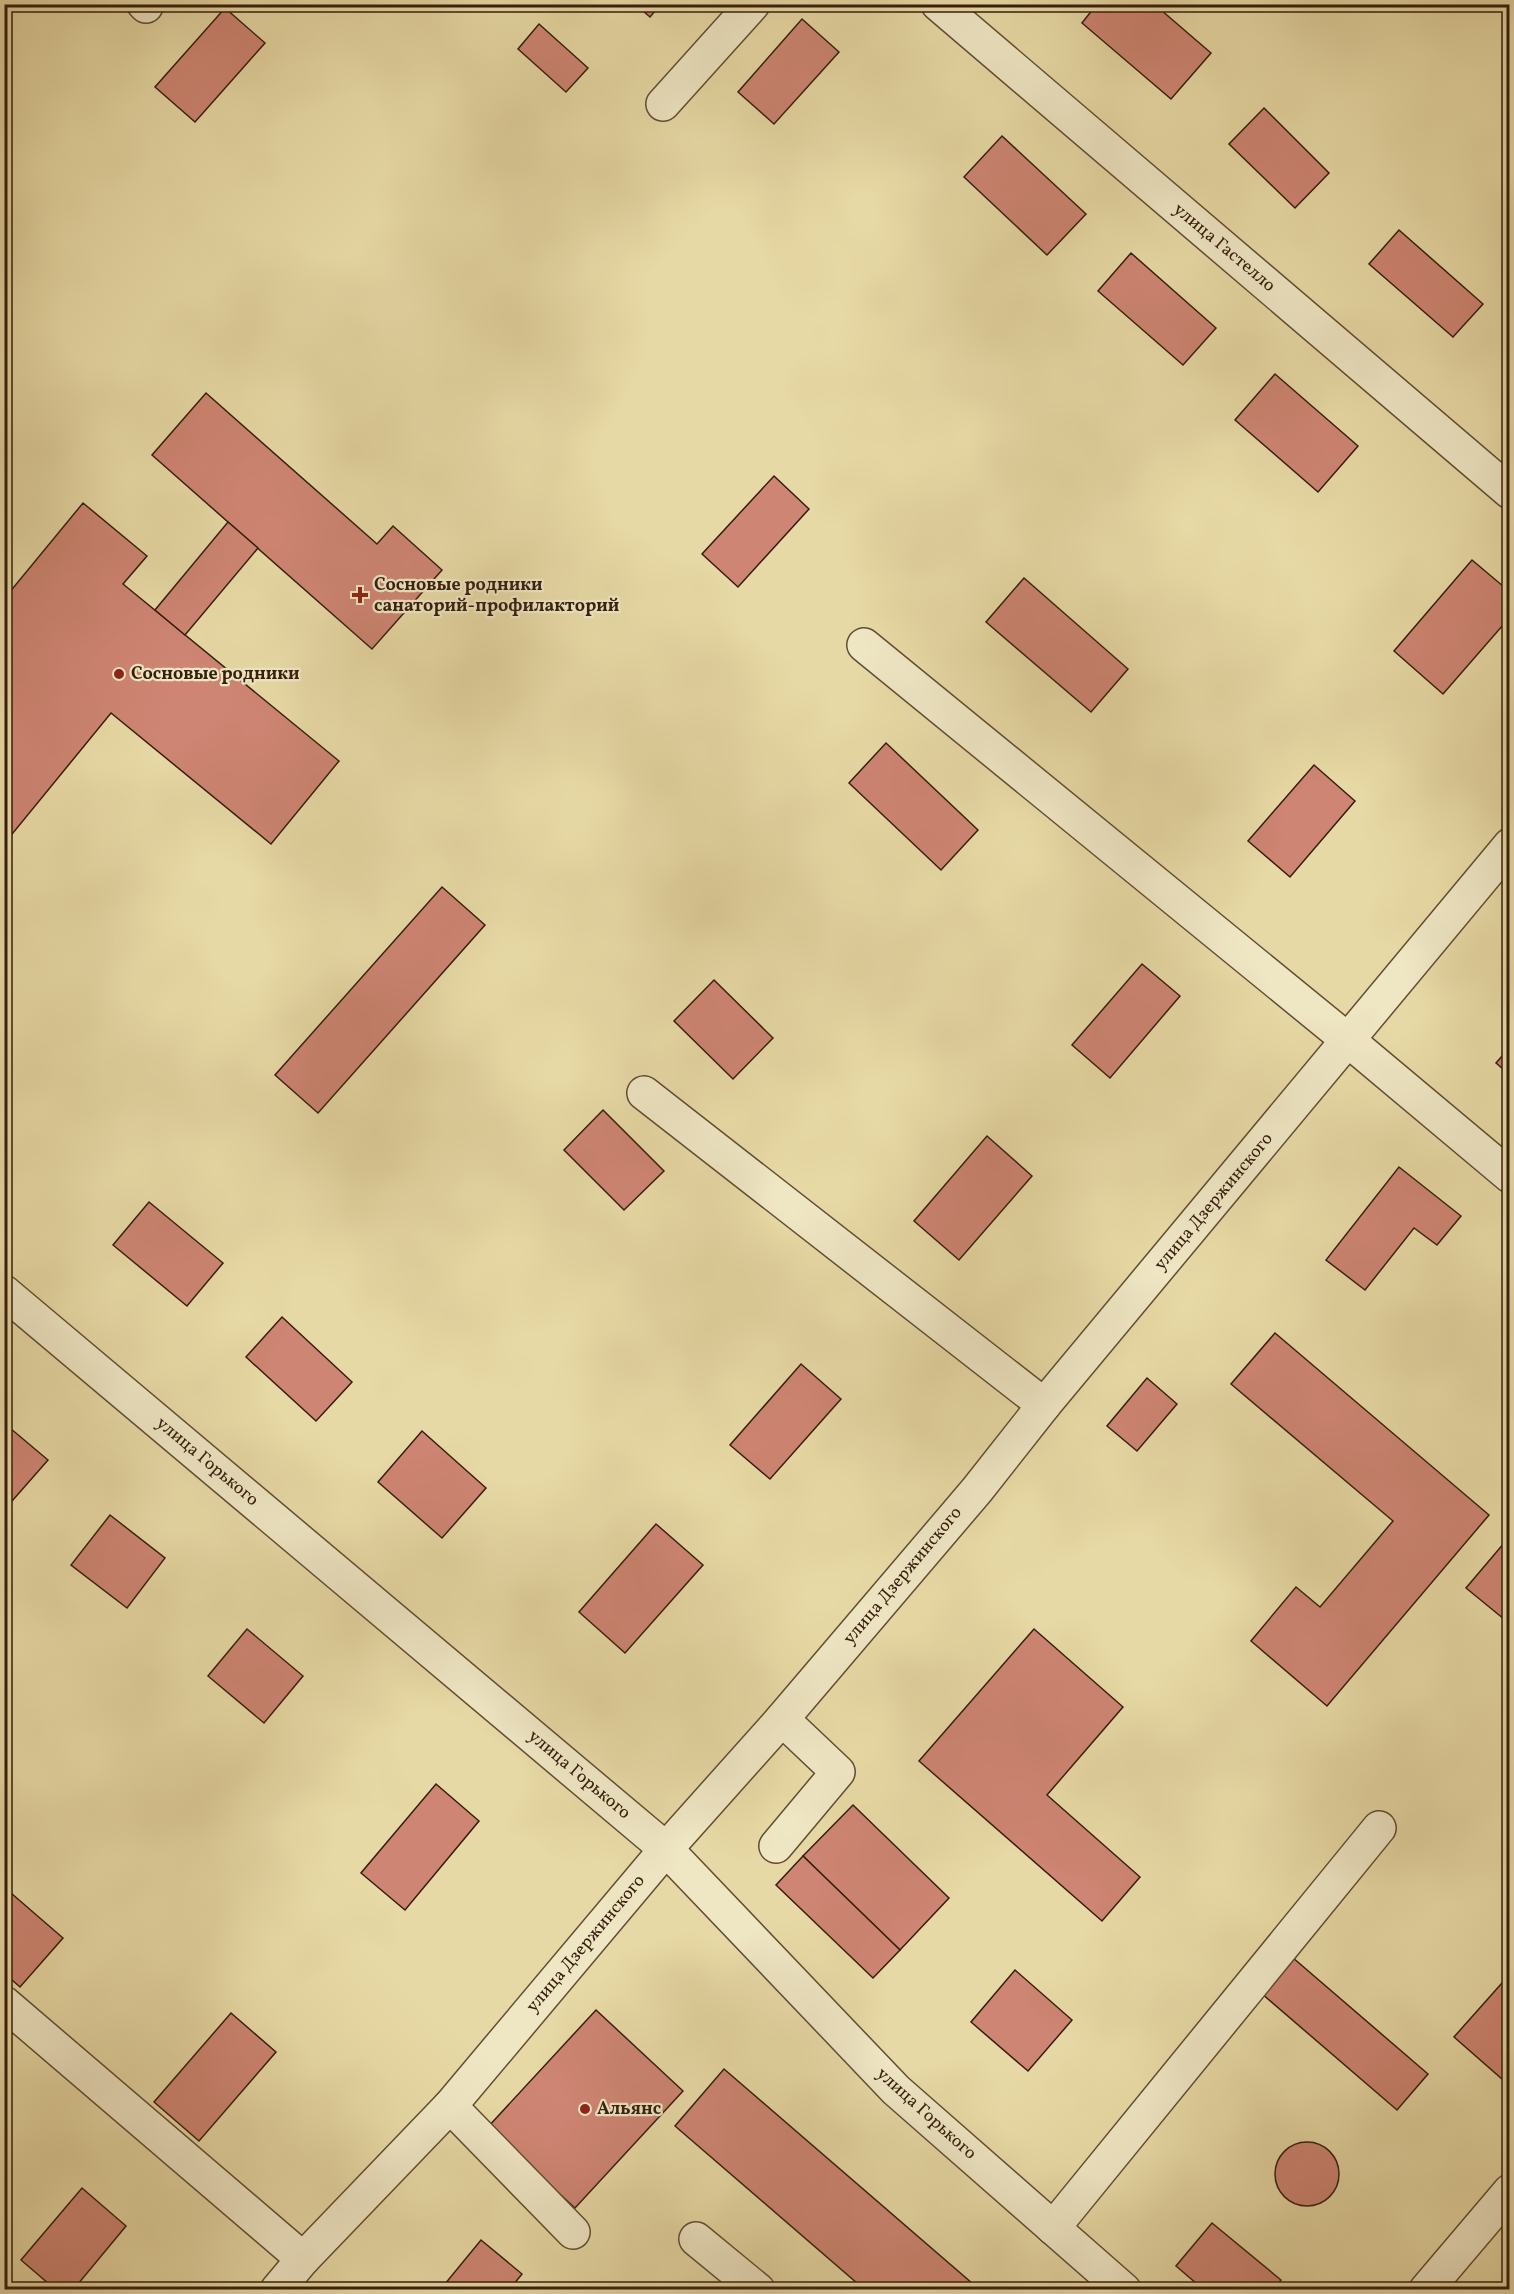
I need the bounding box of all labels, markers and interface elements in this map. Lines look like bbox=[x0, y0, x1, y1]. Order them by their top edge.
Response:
street label: улица Гастелло bbox=[1167, 198, 1281, 298]
place label: Сосновые родники санаторий-профилакторий bbox=[374, 573, 619, 619]
marker: Сосновые родники санаторий-профилакторий bbox=[351, 586, 369, 604]
place label: Сосновые родники bbox=[131, 662, 300, 687]
marker: Сосновые родники bbox=[112, 667, 126, 681]
street label: улица Дзержинского bbox=[1149, 1128, 1279, 1276]
street label: улица Горького bbox=[150, 1411, 264, 1513]
street label: улица Дзержинского bbox=[838, 1502, 968, 1650]
street label: улица Горького bbox=[522, 1724, 636, 1826]
street label: улица Дзержинского bbox=[521, 1870, 651, 2018]
street label: улица Горького bbox=[870, 2062, 982, 2166]
place label: Альянс bbox=[597, 2097, 661, 2122]
marker: Альянс bbox=[578, 2102, 592, 2116]

